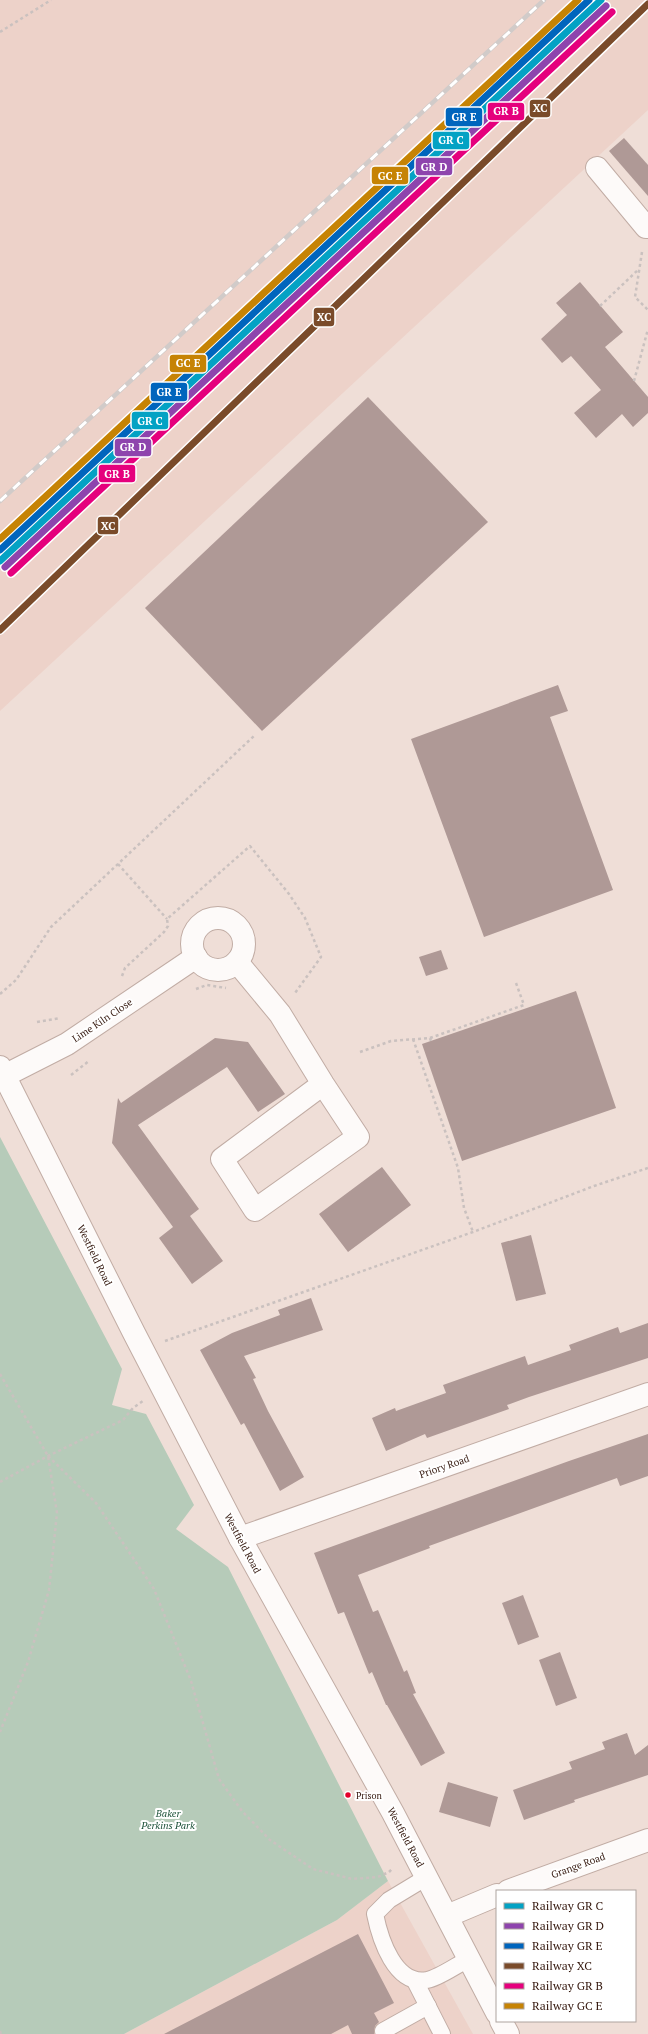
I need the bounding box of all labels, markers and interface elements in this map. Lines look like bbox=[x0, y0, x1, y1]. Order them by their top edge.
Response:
line badge: XC bbox=[529, 99, 551, 118]
text: XC bbox=[533, 101, 547, 115]
line badge: GR B bbox=[487, 102, 525, 121]
text: GR B bbox=[493, 104, 519, 118]
line badge: GR E bbox=[445, 107, 483, 127]
text: GR E bbox=[451, 110, 477, 124]
line badge: GR C bbox=[432, 131, 470, 150]
text: GR C bbox=[438, 133, 464, 147]
line badge: GR D bbox=[415, 157, 453, 176]
text: GR D bbox=[421, 160, 447, 174]
line badge: GC E bbox=[371, 166, 409, 185]
text: GC E bbox=[378, 169, 403, 183]
line badge: XC bbox=[313, 307, 335, 327]
text: XC bbox=[317, 310, 331, 324]
line badge: GC E bbox=[169, 354, 207, 373]
text: GC E bbox=[176, 356, 201, 370]
line badge: GR E bbox=[150, 382, 188, 402]
text: GR E bbox=[156, 385, 182, 399]
line badge: GR C bbox=[131, 411, 169, 430]
text: GR C bbox=[137, 414, 163, 428]
line badge: GR D bbox=[114, 438, 152, 457]
text: GR D bbox=[120, 440, 146, 454]
line badge: GR B bbox=[98, 464, 136, 483]
text: GR B bbox=[104, 467, 130, 481]
line badge: XC bbox=[97, 516, 119, 535]
text: XC bbox=[101, 519, 115, 533]
street label: Lime Kiln Close bbox=[70, 996, 135, 1045]
street label: Westfield Road bbox=[74, 1223, 115, 1288]
street label: Priory Road bbox=[417, 1452, 471, 1481]
street label: Westfield Road bbox=[221, 1511, 264, 1576]
marker: Prison bbox=[343, 1790, 353, 1800]
place label: Prison bbox=[356, 1790, 382, 1802]
street label: Westfield Road bbox=[384, 1805, 427, 1870]
park label: Baker Perkins Park bbox=[140, 1807, 195, 1832]
street label: Grange Road bbox=[549, 1850, 607, 1881]
legend bbox=[496, 1890, 636, 2022]
text: Railway GR C bbox=[532, 1898, 604, 1913]
text: Railway GR D bbox=[532, 1918, 604, 1933]
text: Railway GR E bbox=[532, 1938, 603, 1953]
text: Railway XC bbox=[532, 1958, 592, 1973]
text: Railway GR B bbox=[532, 1978, 603, 1993]
text: Railway GC E bbox=[532, 1998, 603, 2013]

